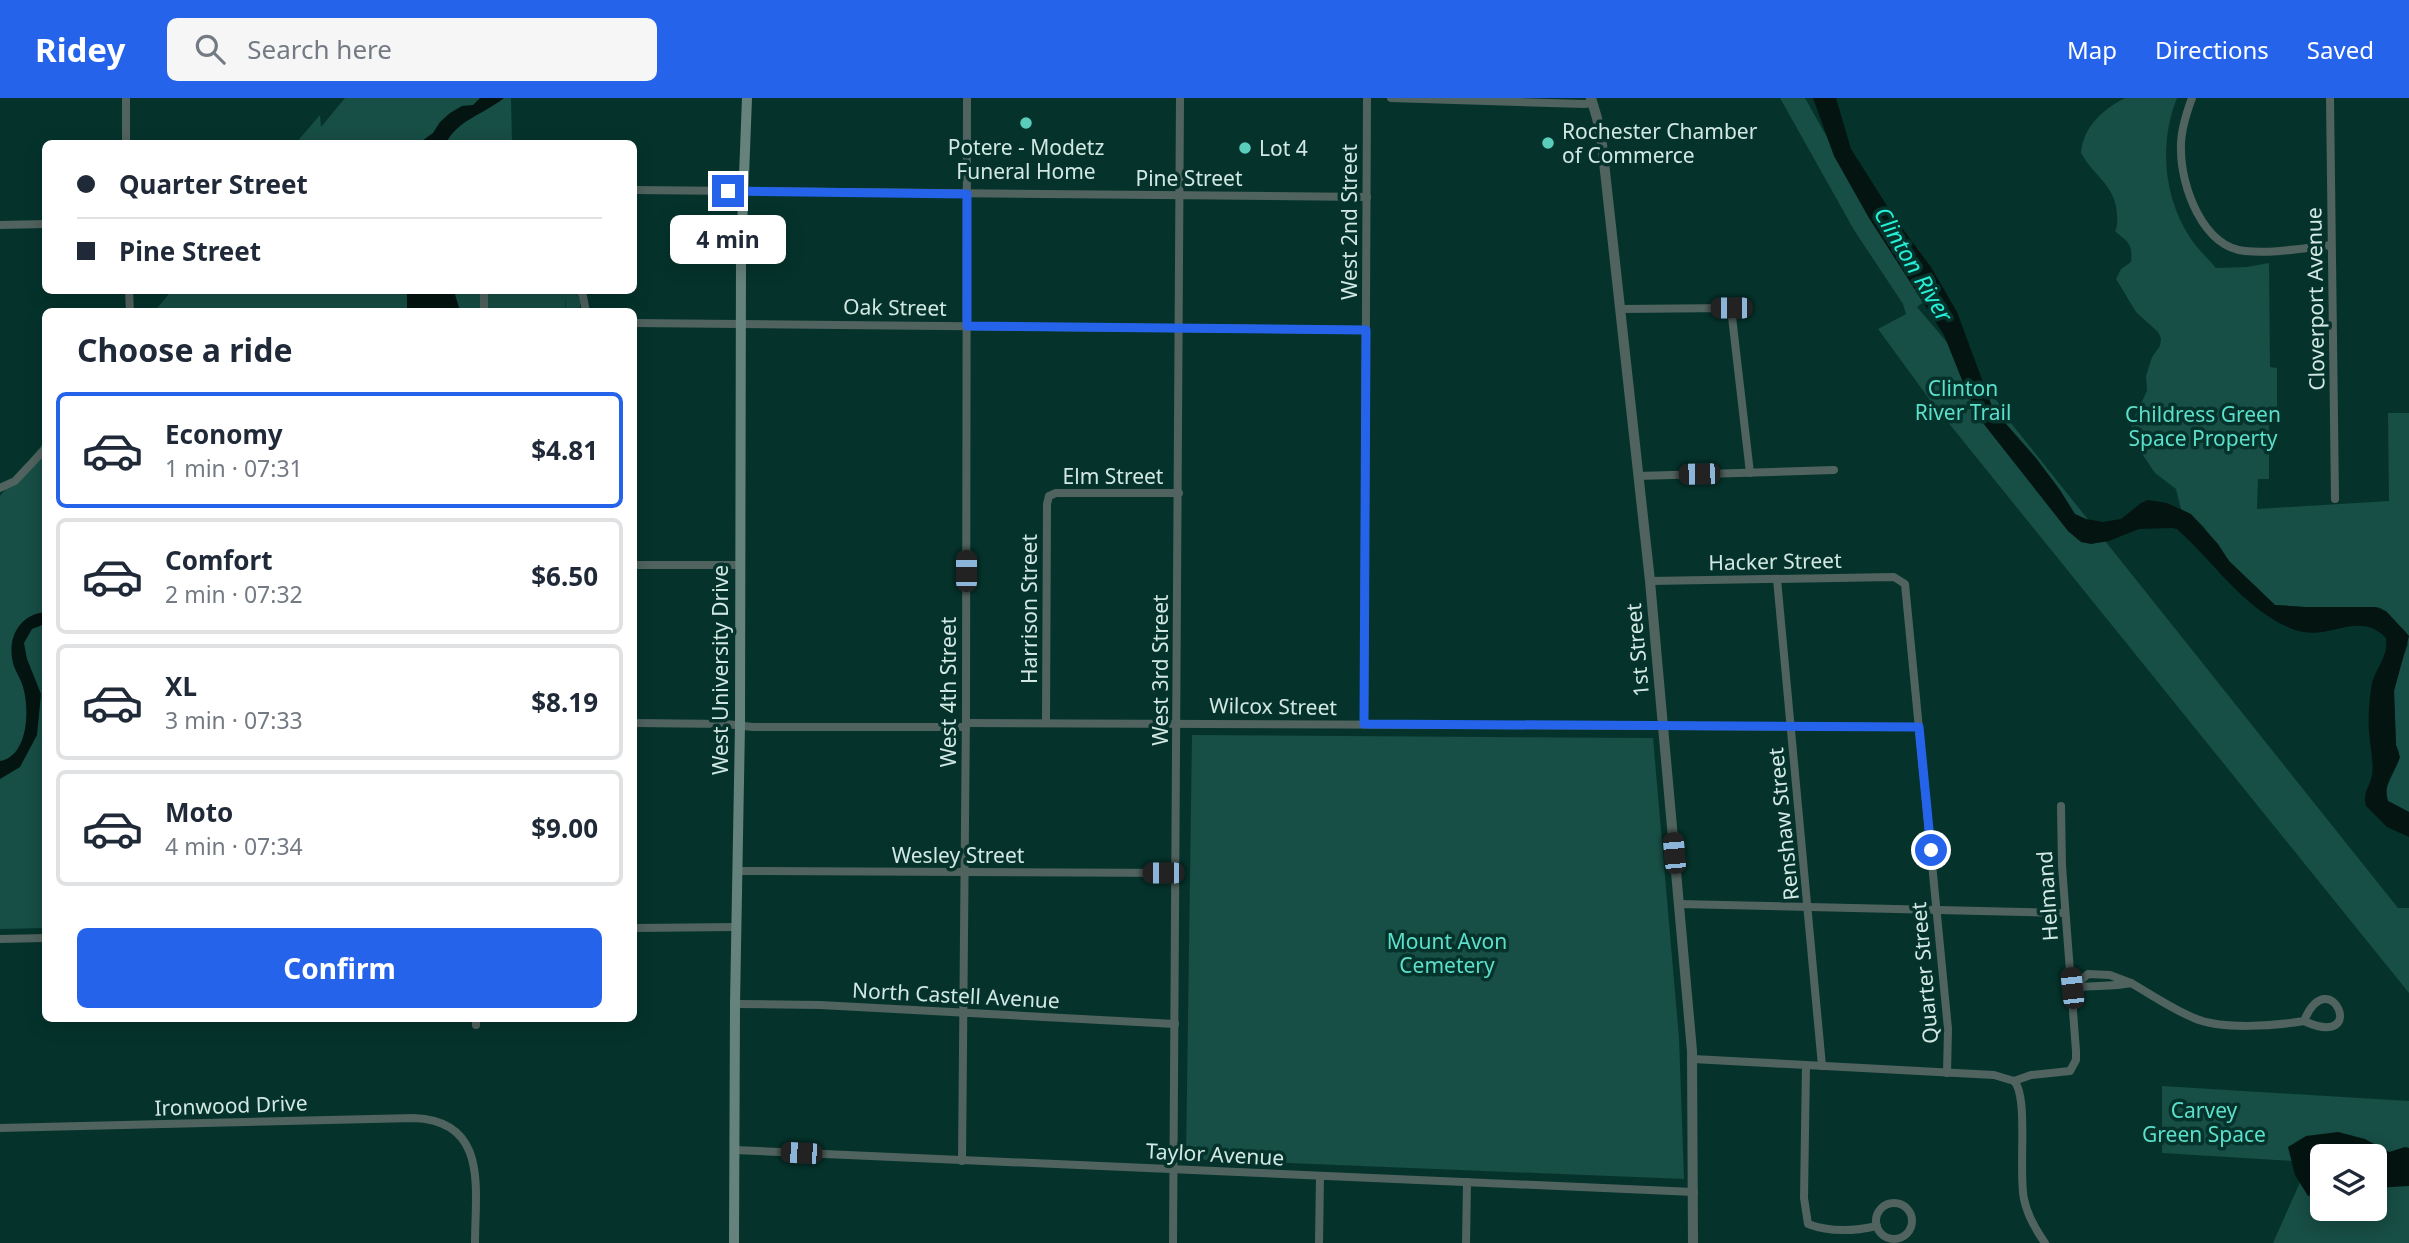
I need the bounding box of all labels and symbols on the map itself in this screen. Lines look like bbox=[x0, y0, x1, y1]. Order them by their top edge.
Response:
marker: Potere - Modetz Funeral Home bbox=[1018, 115, 1034, 131]
place label: Rochester Chamber of Commerce bbox=[1562, 117, 1758, 169]
place label: Potere - Modetz Funeral Home bbox=[948, 133, 1104, 185]
place label: Lot 4 bbox=[1259, 134, 1308, 162]
marker: Rochester Chamber of Commerce bbox=[1540, 135, 1556, 151]
marker: Lot 4 bbox=[1237, 140, 1253, 156]
street label: West 2nd Street bbox=[1335, 144, 1363, 300]
street label: Pine Street bbox=[1135, 164, 1243, 192]
route end bbox=[712, 175, 744, 207]
water label: Clinton River bbox=[1867, 200, 1961, 328]
street label: Cloverport Avenue bbox=[2299, 207, 2331, 391]
callout: 4 min bbox=[670, 216, 786, 264]
street label: Oak Street bbox=[843, 292, 947, 322]
car bbox=[1711, 298, 1753, 319]
park label: Clinton River Trail bbox=[1915, 374, 2011, 426]
park label: Childress Green Space Property bbox=[2125, 400, 2281, 452]
street label: Elm Street bbox=[1063, 462, 1164, 490]
car bbox=[1678, 463, 1721, 485]
street label: Harrison Street bbox=[1015, 534, 1043, 684]
street label: Hacker Street bbox=[1708, 546, 1842, 576]
car bbox=[956, 550, 977, 592]
street label: West University Drive bbox=[706, 565, 734, 775]
street label: West 3rd Street bbox=[1146, 594, 1174, 746]
street label: 1st Street bbox=[1619, 602, 1655, 698]
street label: West 4th Street bbox=[934, 616, 962, 767]
street label: Wilcox Street bbox=[1209, 691, 1338, 721]
street label: Renshaw Street bbox=[1761, 746, 1805, 902]
car bbox=[1662, 831, 1687, 875]
route start bbox=[1915, 834, 1947, 866]
street label: Wesley Street bbox=[892, 841, 1025, 869]
street label: Helmand bbox=[2030, 850, 2064, 942]
car bbox=[1143, 863, 1185, 884]
street label: Quarter Street bbox=[1904, 901, 1944, 1045]
park label: Mount Avon Cemetery bbox=[1387, 927, 1507, 979]
car bbox=[2060, 966, 2085, 1010]
street label: North Castell Avenue bbox=[851, 976, 1061, 1014]
street label: Ironwood Drive bbox=[154, 1088, 308, 1122]
park label: Carvey Green Space bbox=[2142, 1096, 2266, 1148]
street label: Taylor Avenue bbox=[1145, 1136, 1285, 1172]
car bbox=[780, 1141, 823, 1165]

